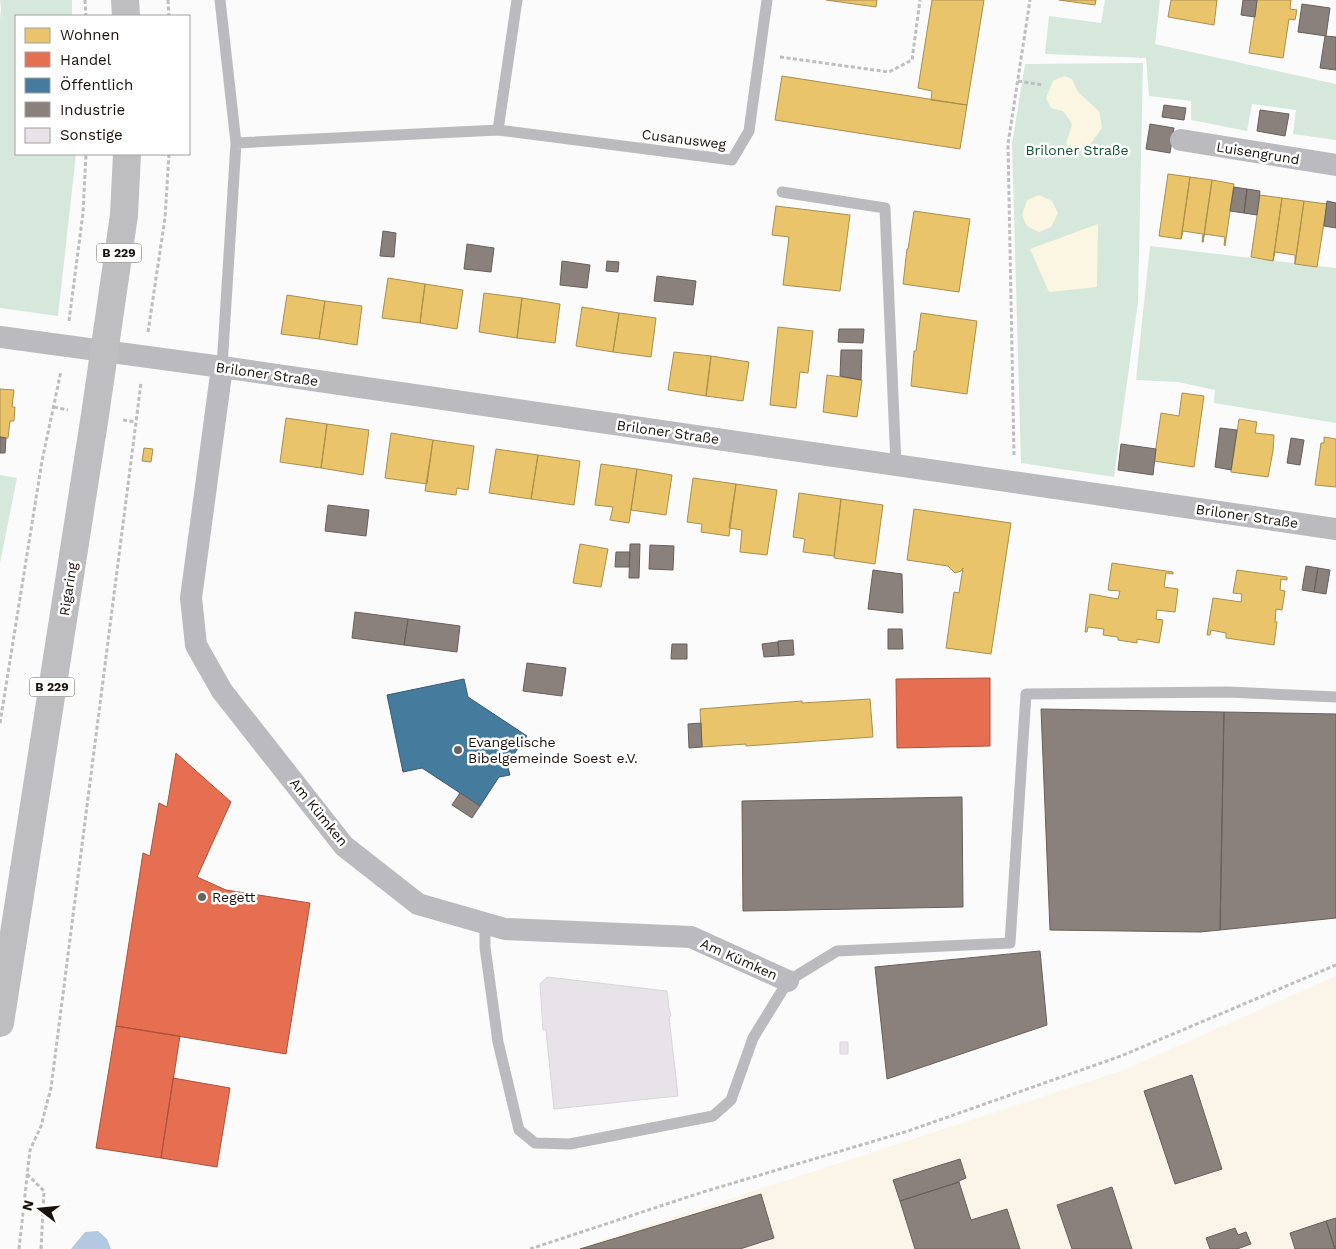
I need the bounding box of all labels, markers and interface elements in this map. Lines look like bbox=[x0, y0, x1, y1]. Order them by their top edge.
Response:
legend bbox=[15, 15, 190, 155]
text: Wohnen bbox=[60, 26, 119, 44]
text: Handel bbox=[60, 51, 112, 69]
text: Öffentlich bbox=[60, 76, 133, 94]
text: Industrie bbox=[60, 101, 125, 119]
text: Sonstige bbox=[60, 126, 123, 144]
street label: Cusanusweg bbox=[641, 126, 728, 152]
street label: Luisengrund bbox=[1215, 139, 1301, 167]
park label: Briloner Straße bbox=[1025, 142, 1129, 158]
road number: B 229 bbox=[96, 244, 142, 262]
street label: Briloner Straße bbox=[215, 359, 319, 389]
street label: Briloner Straße bbox=[616, 417, 720, 447]
street label: Briloner Straße bbox=[1195, 501, 1299, 531]
street label: Rigaring bbox=[56, 561, 80, 617]
road number: B 229 bbox=[30, 678, 74, 696]
place label: Evangelische Bibelgemeinde Soest e.V. bbox=[468, 734, 638, 766]
marker: Evangelische Bibelgemeinde Soest e.V. bbox=[452, 744, 464, 756]
street label: Am Kümken bbox=[287, 775, 351, 849]
place label: Regett bbox=[212, 889, 255, 905]
marker: Regett bbox=[196, 891, 208, 903]
street label: Am Kümken bbox=[698, 935, 780, 983]
north arrow bbox=[15, 1184, 65, 1234]
text: N bbox=[18, 1198, 37, 1213]

